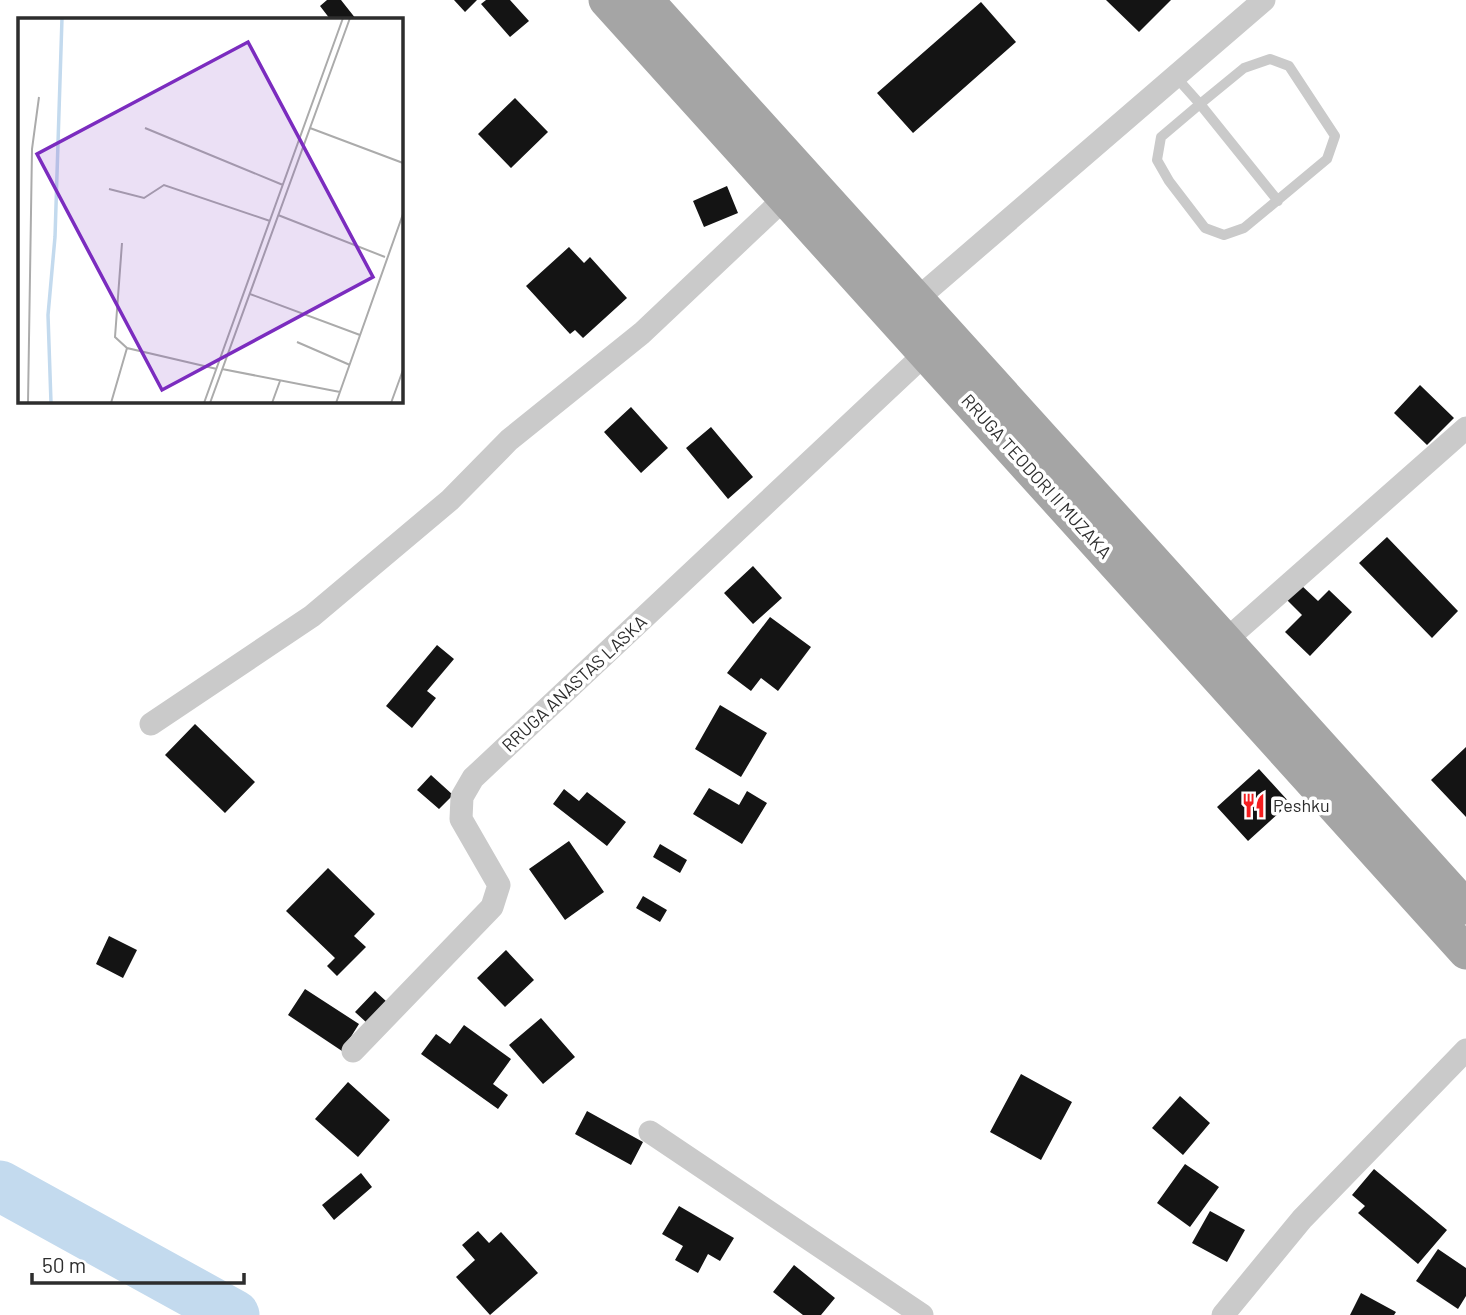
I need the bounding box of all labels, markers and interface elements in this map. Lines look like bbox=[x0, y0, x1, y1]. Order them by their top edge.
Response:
inset map bbox=[18, 18, 402, 402]
street label: RRUGA TEODORI II MUZAKA bbox=[957, 389, 1117, 563]
street label: RRUGA ANASTAS LASKA bbox=[497, 610, 651, 756]
restaurant icon: Peshku bbox=[1239, 791, 1267, 819]
place label: Peshku bbox=[1273, 794, 1330, 816]
scale bar bbox=[32, 1242, 243, 1286]
text: 50 m bbox=[42, 1252, 86, 1277]

